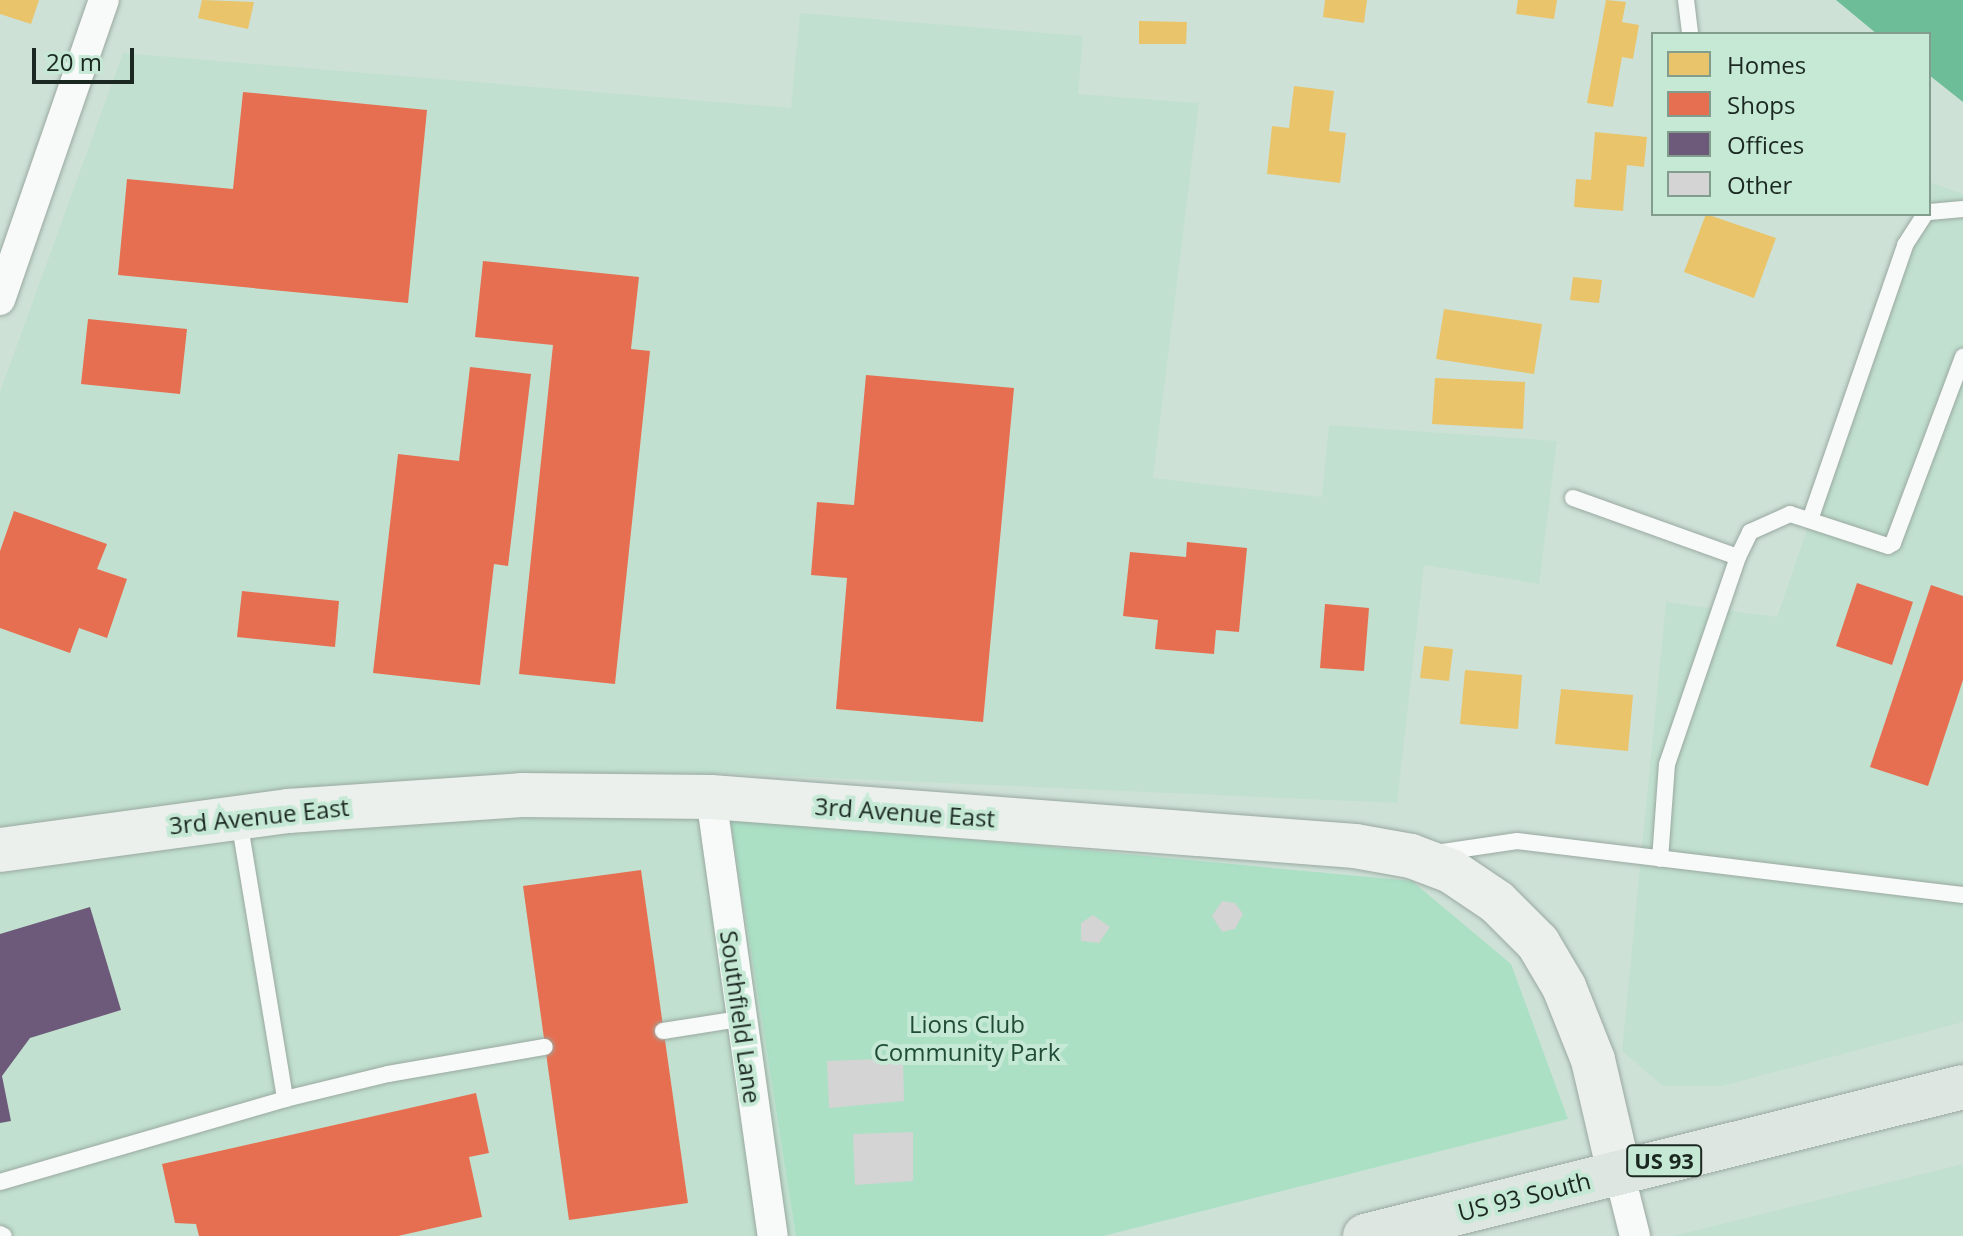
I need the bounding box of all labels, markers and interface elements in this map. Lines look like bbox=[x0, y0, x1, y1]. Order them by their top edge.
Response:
scale bar bbox=[36, 32, 138, 82]
legend bbox=[1651, 32, 1931, 216]
text: 20 m bbox=[46, 45, 102, 78]
text: Homes bbox=[1727, 48, 1806, 81]
text: Shops bbox=[1727, 88, 1795, 121]
text: Offices bbox=[1727, 128, 1804, 161]
text: Other bbox=[1727, 168, 1792, 201]
street label: 3rd Avenue East bbox=[814, 791, 996, 833]
street label: 3rd Avenue East bbox=[168, 792, 350, 840]
street label: Southfield Lane bbox=[715, 929, 767, 1105]
park label: Lions Club Community Park bbox=[874, 1010, 1060, 1066]
road number: US 93 bbox=[1626, 1143, 1702, 1179]
street label: US 93 South bbox=[1454, 1166, 1594, 1226]

